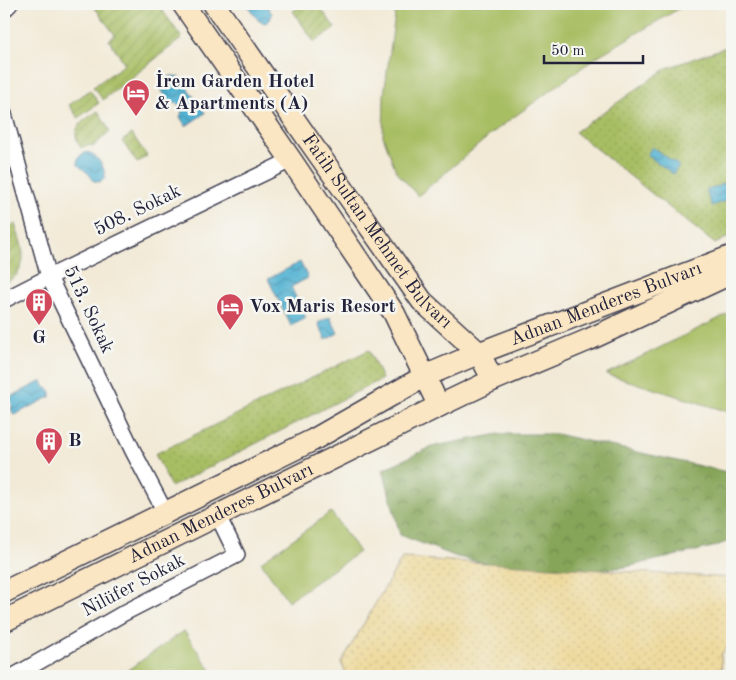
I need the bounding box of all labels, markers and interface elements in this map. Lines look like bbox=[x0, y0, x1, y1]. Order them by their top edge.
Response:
scale bar bbox=[544, 32, 642, 64]
text: 50 m bbox=[551, 44, 585, 59]
place label: İrem Garden Hotel & Apartments (A) bbox=[155, 70, 315, 114]
hotel icon: İrem Garden Hotel & Apartments (A) bbox=[121, 78, 151, 117]
street label: Fatih Sultan Mehmet Bulvarı bbox=[298, 131, 455, 333]
street label: 508. Sokak bbox=[92, 182, 185, 240]
street label: Adnan Menderes Bulvarı bbox=[507, 259, 704, 350]
street label: 513. Sokak bbox=[60, 263, 117, 357]
building icon: G bbox=[24, 287, 54, 326]
hotel icon: Vox Maris Resort bbox=[215, 292, 245, 331]
place label: Vox Maris Resort bbox=[249, 298, 396, 317]
place label: G bbox=[32, 329, 46, 348]
building icon: B bbox=[34, 426, 64, 465]
place label: B bbox=[68, 432, 82, 451]
street label: Adnan Menderes Bulvarı bbox=[125, 460, 316, 567]
street label: Nilüfer Sokak bbox=[79, 551, 189, 621]

